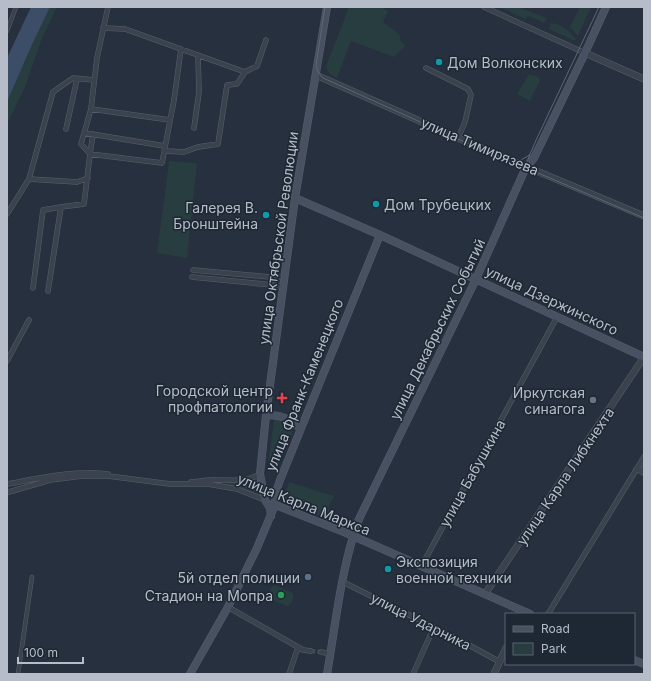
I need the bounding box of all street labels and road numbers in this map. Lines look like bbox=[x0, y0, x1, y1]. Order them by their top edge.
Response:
street label: улица Тимирязева bbox=[418, 113, 542, 179]
street label: улица Октябрьской Революции bbox=[255, 130, 301, 346]
street label: улица Декабрьских Событий bbox=[386, 236, 488, 422]
street label: улица Дзержинского bbox=[483, 262, 621, 338]
street label: улица Франк-Каменецкого bbox=[262, 296, 346, 474]
street label: улица Карла Либкнехта bbox=[513, 404, 617, 548]
street label: улица Бабушкина bbox=[435, 416, 509, 530]
street label: улица Карла Маркса bbox=[235, 470, 373, 538]
street label: улица Ударника bbox=[368, 589, 474, 653]

